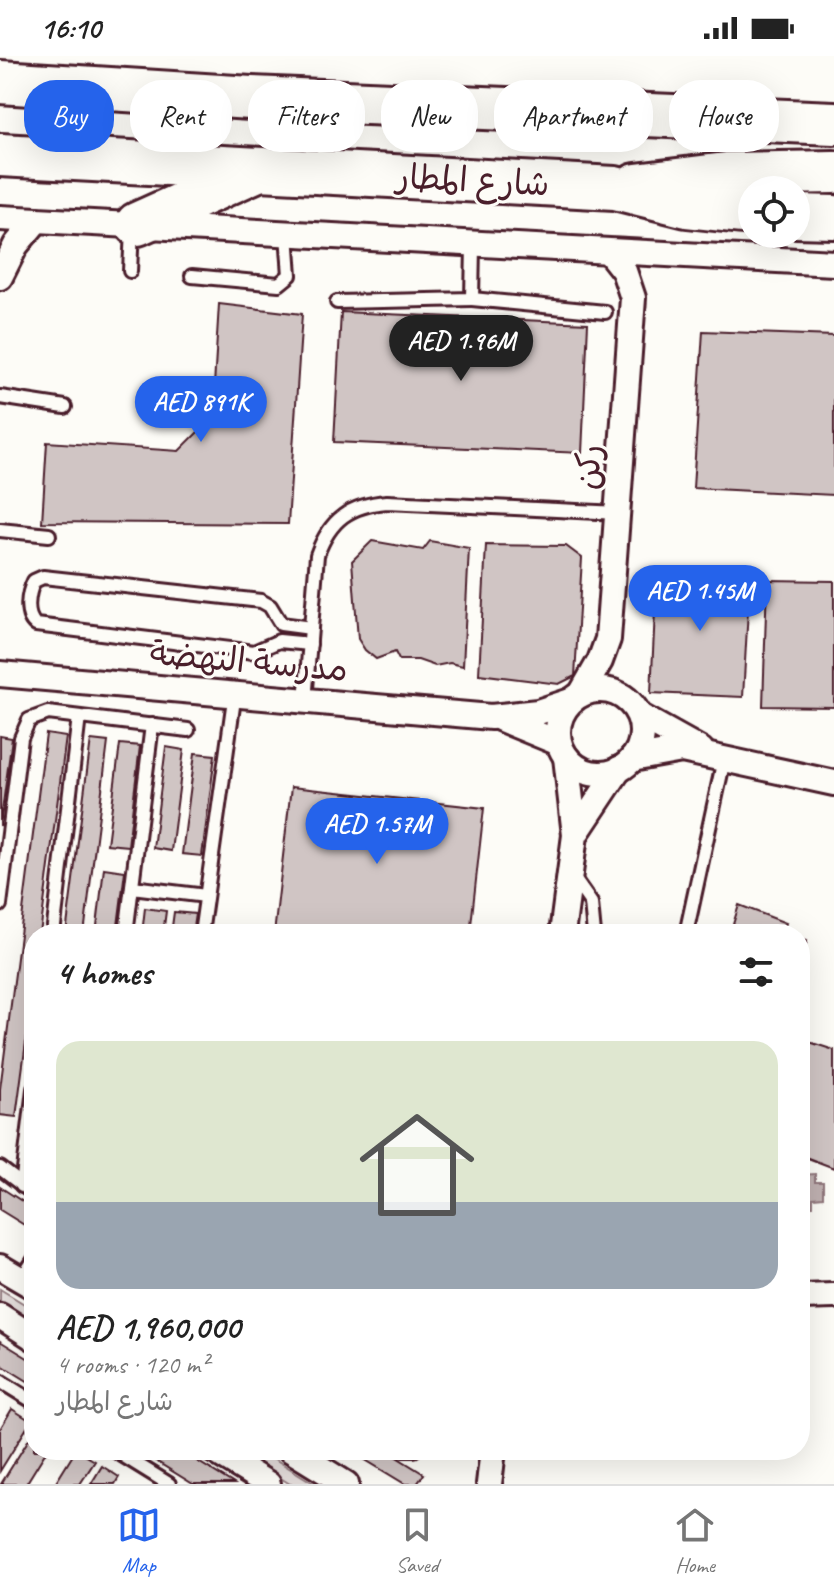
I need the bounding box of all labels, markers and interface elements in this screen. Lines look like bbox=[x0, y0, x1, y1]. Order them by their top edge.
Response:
text: 16:10 bbox=[40, 9, 101, 47]
chip: Buy bbox=[24, 80, 114, 152]
chip: Rent bbox=[130, 80, 232, 152]
chip: Filters bbox=[248, 80, 365, 152]
chip: New bbox=[381, 80, 478, 152]
chip: Apartment bbox=[494, 80, 653, 152]
chip: House bbox=[669, 80, 779, 152]
street label: شارع المطار bbox=[392, 154, 551, 207]
map controls bbox=[738, 176, 810, 248]
button: locate bbox=[738, 176, 810, 248]
pin: AED 1.96M bbox=[369, 315, 553, 383]
text: AED 1.96M bbox=[407, 324, 515, 357]
pin: AED 891K bbox=[118, 376, 284, 444]
text: AED 891K bbox=[153, 385, 249, 418]
street label: ركن bbox=[565, 443, 611, 491]
pin: AED 1.45M bbox=[608, 565, 792, 633]
text: AED 1.45M bbox=[646, 574, 754, 607]
street label: مدرسة النهضة bbox=[148, 631, 350, 691]
pin: AED 1.57M bbox=[285, 798, 469, 866]
text: AED 1.57M bbox=[324, 807, 430, 840]
icon: filters bbox=[734, 950, 778, 994]
text: 4 homes bbox=[56, 951, 152, 994]
icon: home bbox=[345, 1093, 489, 1237]
text: AED 1,960,000 bbox=[56, 1305, 240, 1348]
text: 4 rooms · 120 m² bbox=[56, 1348, 208, 1381]
text: شارع المطار bbox=[56, 1385, 173, 1418]
tab: Map bbox=[117, 1503, 161, 1579]
tab: Saved bbox=[395, 1503, 439, 1579]
tab: Home bbox=[673, 1503, 717, 1579]

